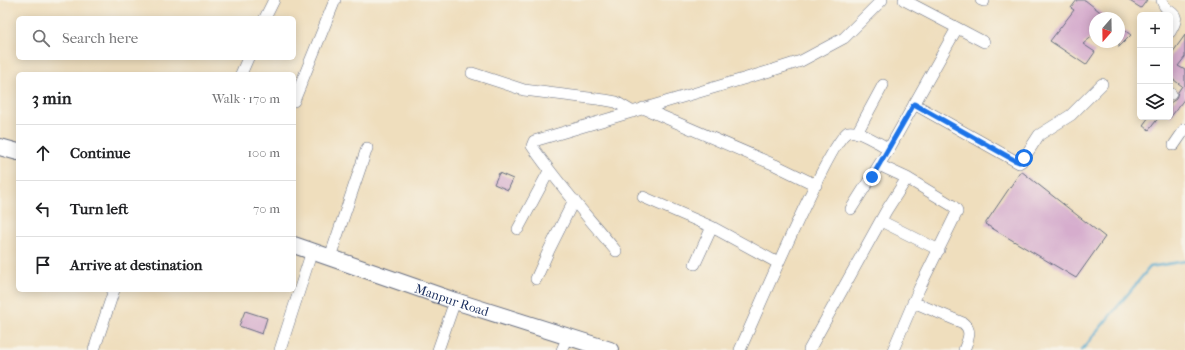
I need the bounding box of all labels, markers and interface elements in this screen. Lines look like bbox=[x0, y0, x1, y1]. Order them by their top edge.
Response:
north arrow bbox=[1089, 12, 1125, 48]
map controls bbox=[1137, 12, 1173, 120]
button: + bbox=[1137, 12, 1173, 48]
search box bbox=[16, 16, 296, 60]
icon: search bbox=[30, 27, 52, 49]
text: Search here bbox=[62, 29, 138, 47]
button: − bbox=[1137, 48, 1173, 84]
button: layers bbox=[1137, 84, 1173, 120]
text: 3 min bbox=[32, 88, 72, 108]
text: Walk · 170 m bbox=[212, 91, 280, 106]
icon: ahead bbox=[32, 142, 54, 164]
text: Continue bbox=[70, 144, 130, 162]
text: 100 m bbox=[247, 145, 280, 160]
route start bbox=[1015, 149, 1033, 167]
route end bbox=[863, 168, 881, 186]
icon: left bbox=[32, 198, 54, 220]
text: Turn left bbox=[70, 200, 128, 218]
text: 70 m bbox=[253, 201, 280, 216]
icon: arrive bbox=[32, 254, 54, 276]
text: Arrive at destination bbox=[70, 256, 202, 274]
street label: Manpur Road bbox=[413, 280, 492, 319]

